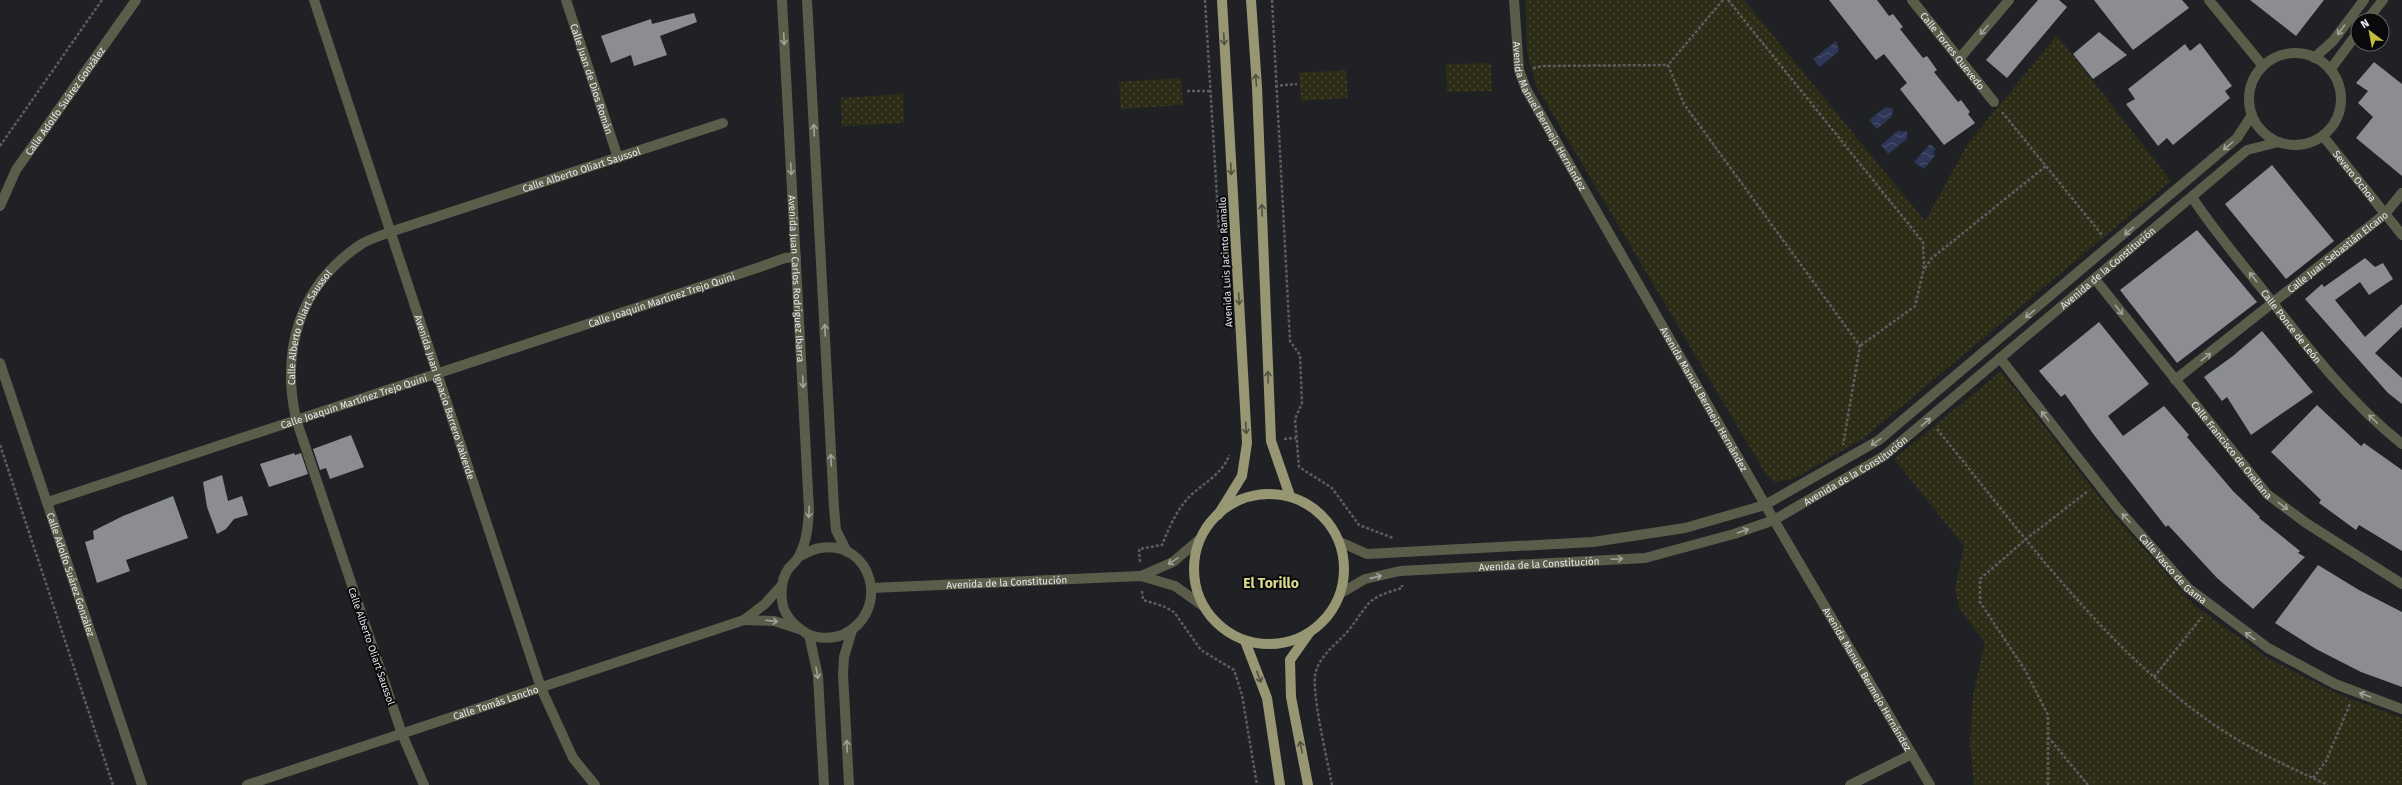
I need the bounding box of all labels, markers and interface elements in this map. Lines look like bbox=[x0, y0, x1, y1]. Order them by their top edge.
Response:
street label: Calle Torres Quevedo bbox=[1917, 10, 1987, 93]
north arrow bbox=[2350, 12, 2390, 52]
text: N bbox=[2358, 16, 2372, 31]
street label: Calle Juan de Dios Román bbox=[567, 22, 615, 136]
one-way arrow bbox=[1980, 24, 1989, 35]
one-way arrow bbox=[2336, 25, 2345, 36]
one-way arrow bbox=[781, 32, 788, 45]
one-way arrow bbox=[1221, 32, 1228, 45]
street label: Avenida Manuel Bermejo Hernández bbox=[1510, 41, 1588, 194]
street label: Calle Adolfo Suárez González bbox=[23, 44, 108, 158]
one-way arrow bbox=[1253, 74, 1260, 87]
one-way arrow bbox=[810, 124, 817, 137]
one-way arrow bbox=[2223, 142, 2233, 151]
street label: Calle Alberto Oliart Saussol bbox=[521, 145, 642, 195]
street label: Severo Ochoa bbox=[2330, 148, 2378, 204]
one-way arrow bbox=[788, 162, 795, 175]
one-way arrow bbox=[1228, 162, 1235, 175]
street label: Avenida Juan Carlos Rodríguez Ibarra bbox=[785, 195, 806, 363]
street label: Avenida Luis Jacinto Ramallo bbox=[1217, 196, 1235, 327]
one-way arrow bbox=[1258, 204, 1265, 217]
street label: Calle Juan Sebastián Elcano bbox=[2285, 209, 2391, 296]
street label: Avenida de la Constitución bbox=[2058, 225, 2158, 312]
one-way arrow bbox=[2124, 226, 2135, 235]
street label: Calle Alberto Oliart Saussol bbox=[286, 268, 335, 385]
street label: Calle Joaquín Martínez Trejo Quini bbox=[587, 271, 737, 330]
one-way arrow bbox=[2248, 271, 2257, 282]
street label: Calle Ponce de León bbox=[2258, 287, 2323, 366]
one-way arrow bbox=[1235, 292, 1242, 305]
one-way arrow bbox=[2114, 304, 2123, 315]
one-way arrow bbox=[2024, 310, 2035, 319]
street label: Avenida Juan Ignacio Barrero Valverde bbox=[411, 313, 477, 481]
one-way arrow bbox=[821, 324, 828, 337]
street label: Avenida Manuel Bermejo Hernández bbox=[1657, 325, 1750, 474]
one-way arrow bbox=[2200, 352, 2211, 361]
one-way arrow bbox=[1265, 371, 1272, 384]
street label: Calle Joaquín Martínez Trejo Quini bbox=[279, 372, 429, 432]
one-way arrow bbox=[799, 375, 806, 388]
street label: Calle Francisco de Orellana bbox=[2188, 399, 2274, 502]
one-way arrow bbox=[2041, 411, 2050, 422]
one-way arrow bbox=[2368, 414, 2378, 424]
one-way arrow bbox=[1920, 417, 1931, 426]
one-way arrow bbox=[1243, 421, 1250, 434]
street label: Avenida de la Constitución bbox=[1802, 434, 1910, 508]
one-way arrow bbox=[1871, 438, 1882, 446]
one-way arrow bbox=[828, 454, 835, 467]
one-way arrow bbox=[2277, 501, 2288, 510]
one-way arrow bbox=[805, 505, 812, 518]
street label: Calle Adolfo Suárez González bbox=[44, 511, 97, 639]
one-way arrow bbox=[2121, 513, 2130, 523]
one-way arrow bbox=[1737, 527, 1750, 534]
street label: Calle Vasco de Gama bbox=[2136, 532, 2209, 607]
street label: Avenida de la Constitución bbox=[1478, 555, 1600, 574]
one-way arrow bbox=[1610, 556, 1623, 563]
one-way arrow bbox=[1168, 557, 1179, 565]
one-way arrow bbox=[1369, 573, 1382, 580]
street label: Avenida de la Constitución bbox=[946, 574, 1068, 592]
district label: El Torillo bbox=[1243, 575, 1299, 592]
street label: Calle Alberto Oliart Saussol bbox=[345, 586, 397, 707]
street label: Avenida Manuel Bermejo Hernández bbox=[1820, 605, 1914, 754]
one-way arrow bbox=[765, 618, 778, 625]
one-way arrow bbox=[2245, 632, 2256, 640]
one-way arrow bbox=[813, 666, 821, 679]
one-way arrow bbox=[1255, 671, 1263, 683]
street label: Calle Tomás Lancho bbox=[452, 684, 540, 723]
one-way arrow bbox=[2360, 691, 2372, 699]
one-way arrow bbox=[843, 740, 851, 753]
one-way arrow bbox=[1296, 741, 1304, 754]

